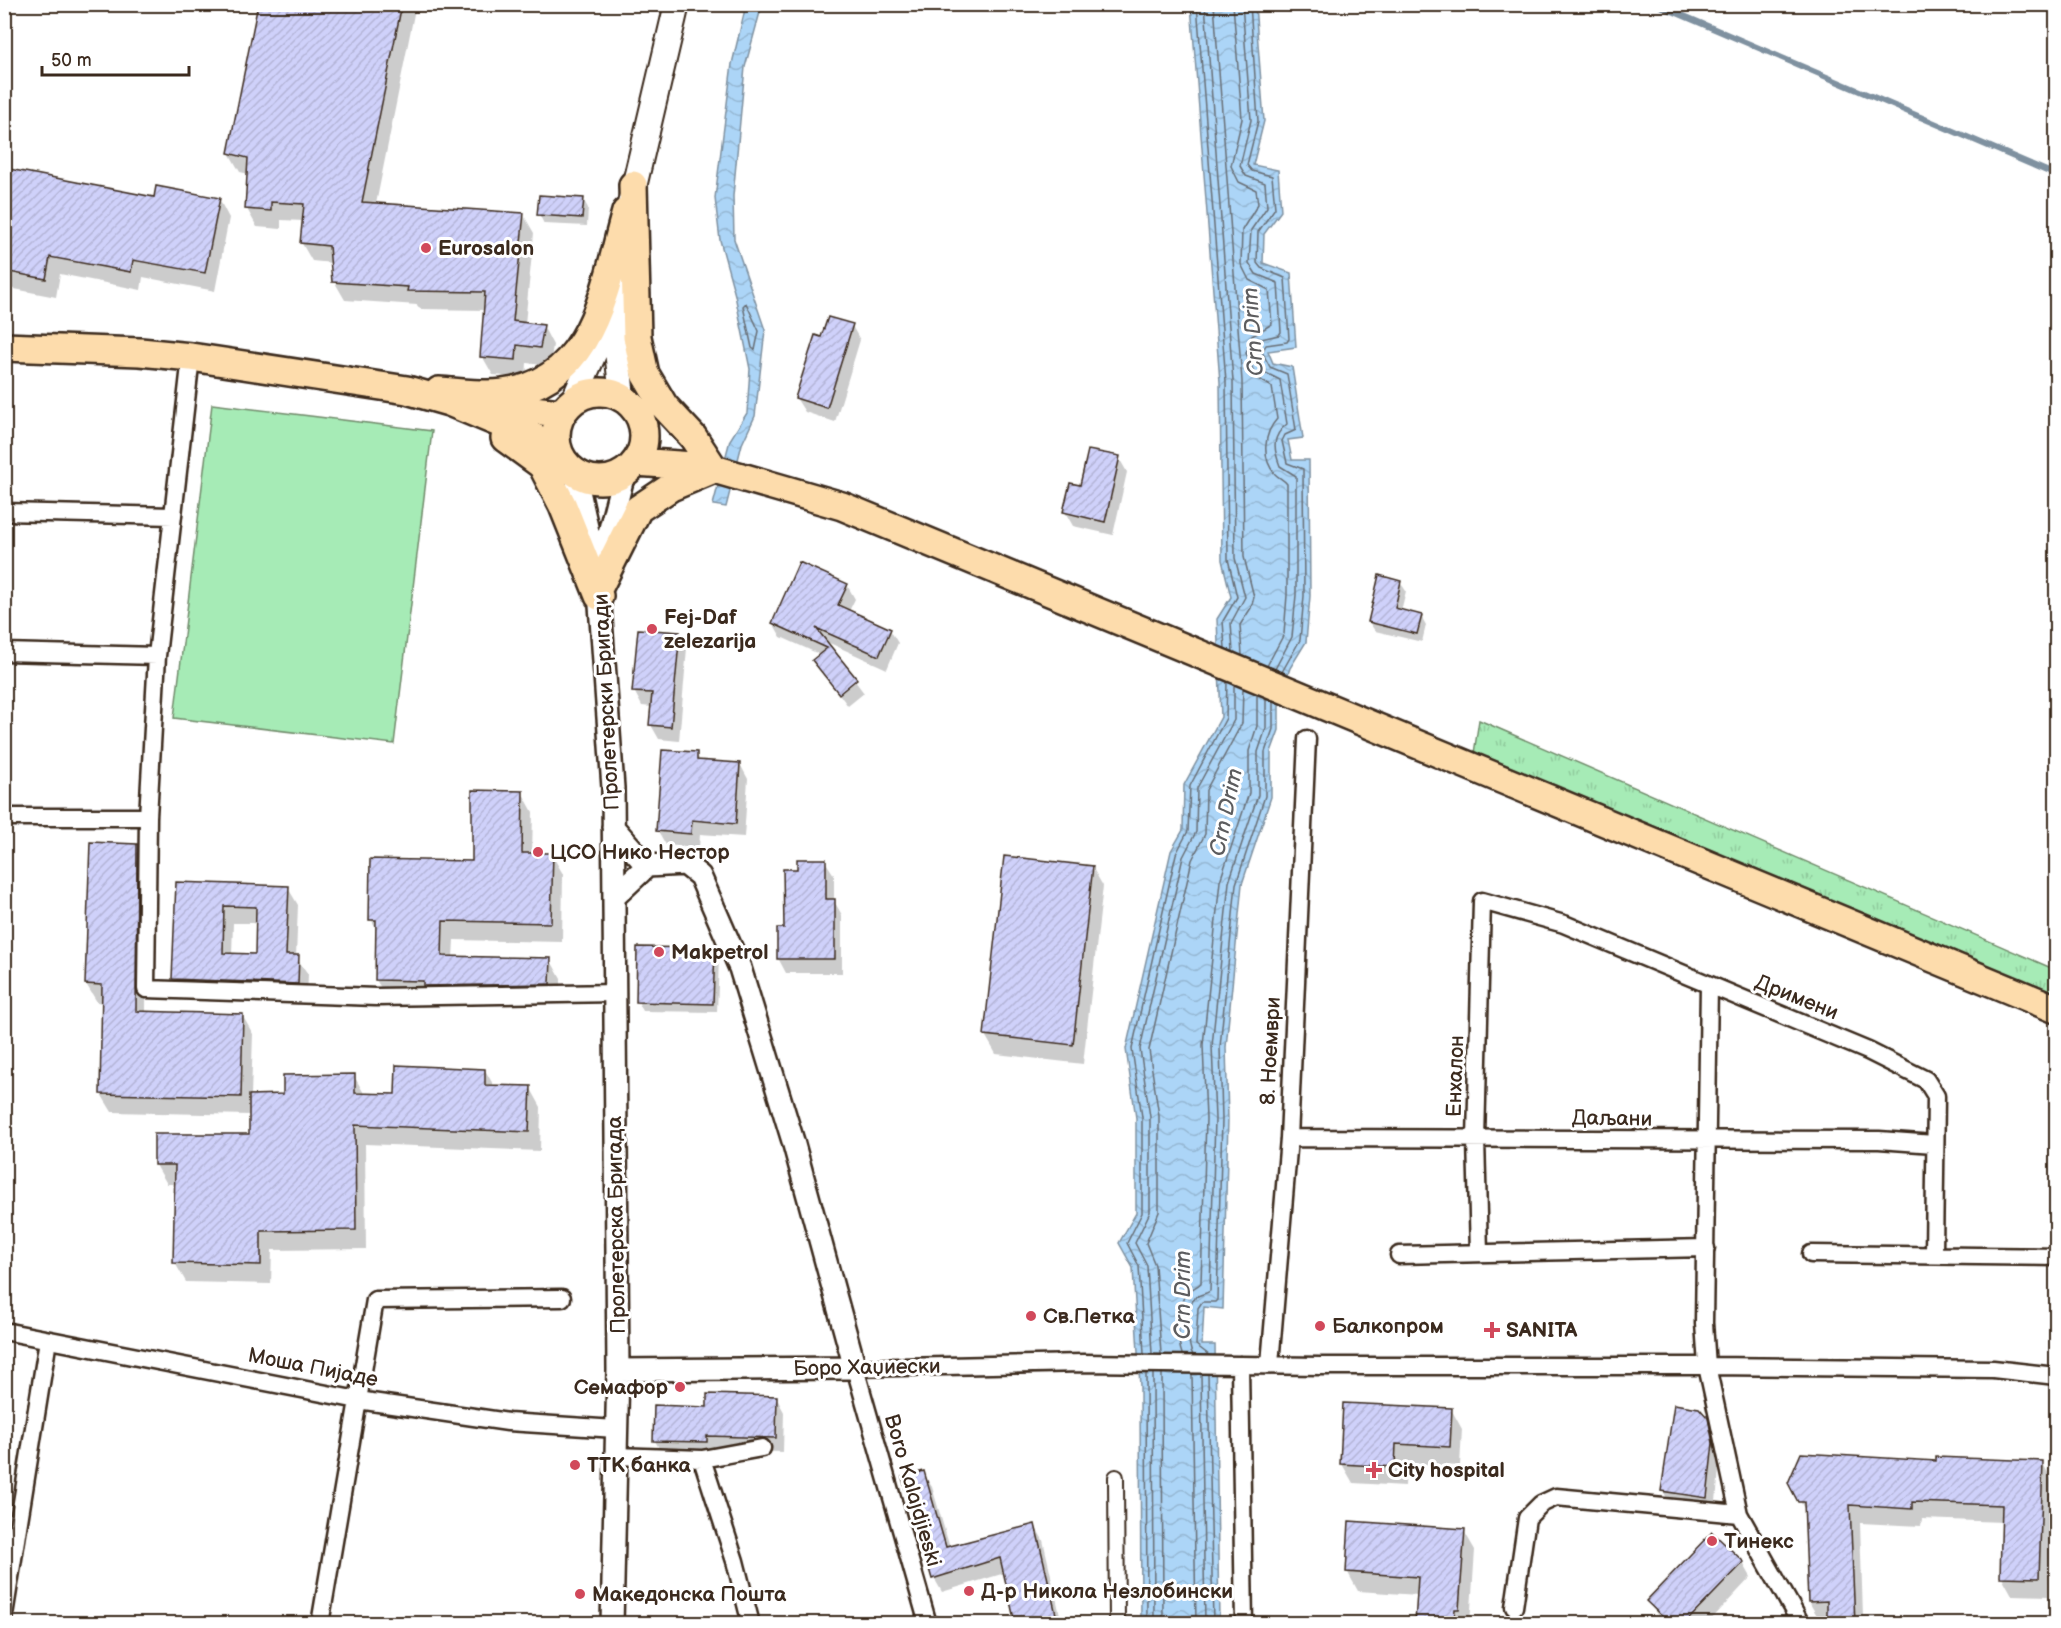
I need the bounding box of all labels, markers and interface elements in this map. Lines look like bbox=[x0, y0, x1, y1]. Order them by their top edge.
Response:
scale bar bbox=[42, 39, 189, 77]
text: 50 m bbox=[51, 50, 92, 71]
place label: Eurosalon bbox=[438, 236, 534, 261]
marker: Eurosalon bbox=[419, 241, 433, 255]
water label: Crn Drim bbox=[1237, 287, 1270, 377]
street label: Пролетерски Бригади bbox=[588, 593, 625, 811]
place label: Fej-Daf zelezarija bbox=[664, 605, 756, 654]
marker: Fej-Daf zelezarija bbox=[645, 622, 659, 636]
water label: Crn Drim bbox=[1204, 766, 1249, 859]
place label: ЦСО Нико Нестор bbox=[550, 840, 730, 865]
marker: ЦСО Нико Нестор bbox=[531, 845, 545, 859]
place label: Makpetrol bbox=[671, 940, 768, 965]
marker: Makpetrol bbox=[652, 945, 666, 959]
street label: Дримени bbox=[1752, 969, 1842, 1025]
street label: 8. Ноември bbox=[1255, 996, 1286, 1106]
street label: Енхалон bbox=[1442, 1035, 1469, 1117]
street label: Даљани bbox=[1572, 1105, 1652, 1132]
street label: Пролетерска Бригада bbox=[602, 1115, 631, 1334]
water label: Crn Drim bbox=[1170, 1251, 1197, 1339]
place label: Св.Петка bbox=[1043, 1304, 1135, 1329]
marker: Св.Петка bbox=[1024, 1309, 1038, 1323]
place label: Балкопром bbox=[1332, 1314, 1444, 1339]
place label: SANITA bbox=[1506, 1318, 1578, 1343]
marker: Балкопром bbox=[1313, 1319, 1327, 1333]
marker: SANITA bbox=[1483, 1321, 1501, 1339]
street label: Моша Пијаде bbox=[246, 1343, 380, 1392]
street label: Боро Хаџиески bbox=[793, 1354, 941, 1381]
place label: Семафор bbox=[574, 1375, 669, 1400]
marker: Семафор bbox=[673, 1380, 687, 1394]
street label: Boro Kalajdjieski bbox=[879, 1411, 946, 1569]
place label: TTK банка bbox=[587, 1453, 692, 1478]
marker: TTK банка bbox=[568, 1458, 582, 1472]
place label: City hospital bbox=[1388, 1458, 1505, 1483]
marker: City hospital bbox=[1365, 1461, 1383, 1479]
place label: Тинекс bbox=[1724, 1529, 1794, 1554]
marker: Тинекс bbox=[1705, 1534, 1719, 1548]
place label: Д-р Никола Незлобински bbox=[981, 1579, 1233, 1604]
place label: Македонска Пошта bbox=[592, 1582, 787, 1607]
marker: Д-р Никола Незлобински bbox=[962, 1584, 976, 1598]
marker: Македонска Пошта bbox=[573, 1587, 587, 1601]

